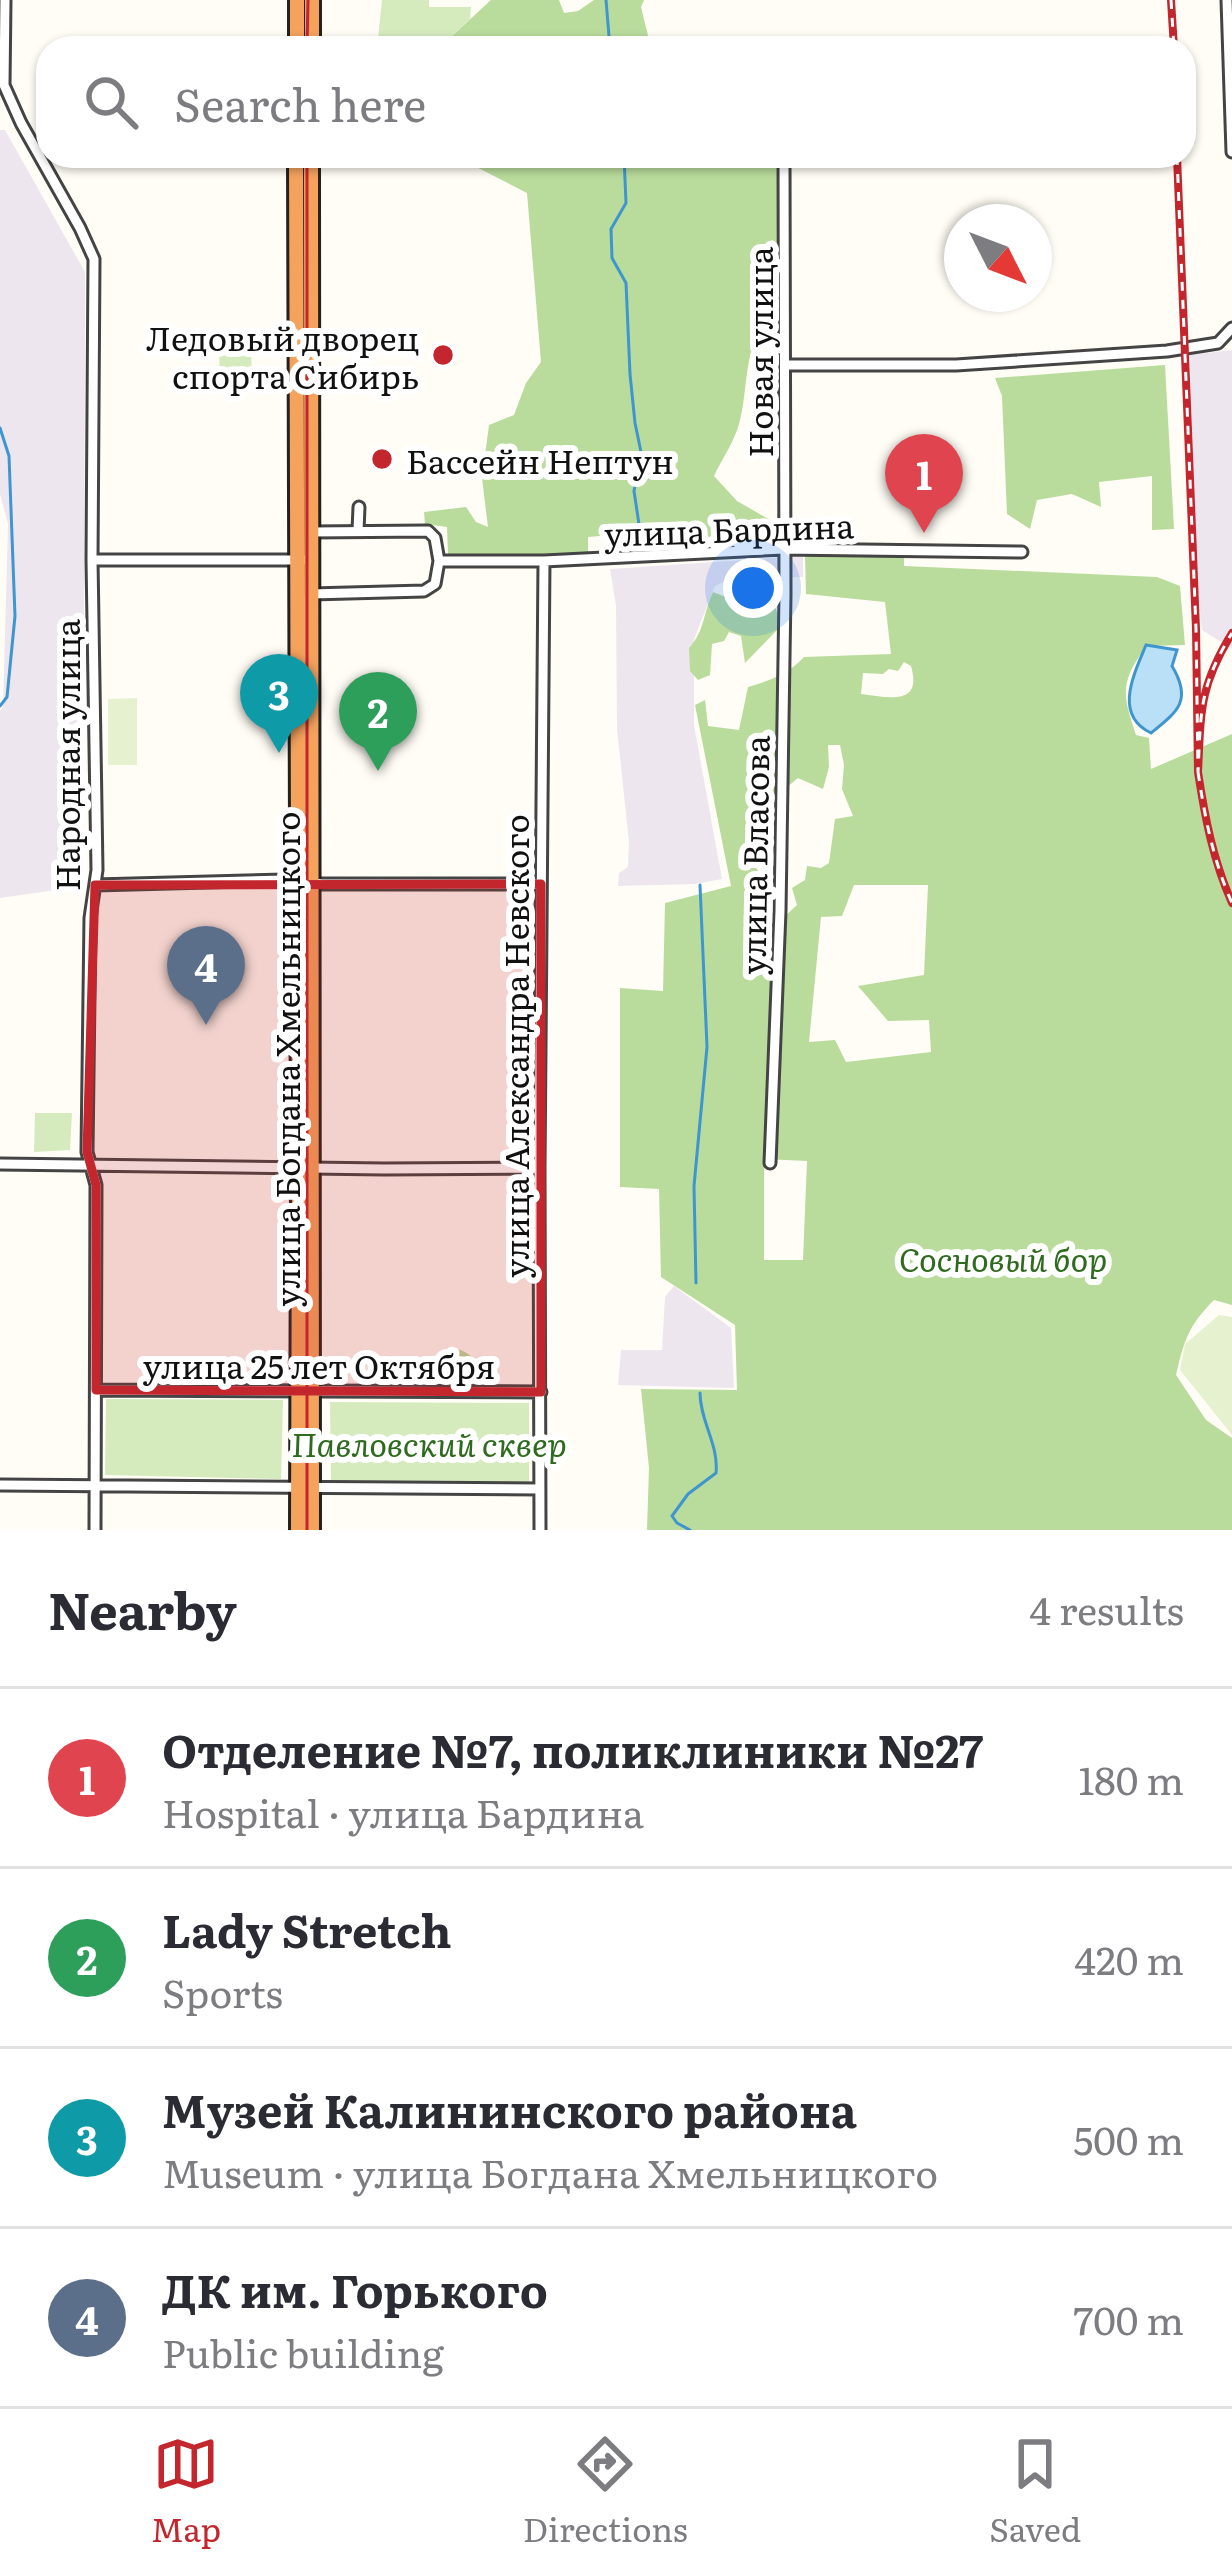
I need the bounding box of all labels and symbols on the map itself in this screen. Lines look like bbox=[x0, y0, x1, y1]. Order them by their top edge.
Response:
north arrow bbox=[944, 204, 1052, 312]
street label: Новая улица bbox=[734, 246, 783, 458]
place label: Ледовый дворец спорта Сибирь bbox=[146, 312, 419, 399]
marker: Ледовый дворец спорта Сибирь bbox=[430, 342, 456, 368]
pin: 1 bbox=[885, 434, 963, 533]
place label: Бассейн Нептун bbox=[406, 435, 674, 484]
marker: Бассейн Нептун bbox=[369, 446, 395, 472]
street label: улица Бардина bbox=[603, 499, 855, 557]
your location bbox=[723, 558, 783, 618]
street label: Народная улица bbox=[41, 618, 90, 891]
pin: 3 bbox=[240, 654, 318, 753]
pin: 2 bbox=[339, 672, 417, 771]
street label: улица Власова bbox=[726, 735, 780, 975]
street label: улица Богдана Хмельницкого bbox=[261, 811, 310, 1307]
street label: улица Александра Невского bbox=[490, 814, 539, 1278]
pin: 4 bbox=[167, 926, 245, 1025]
park label: Сосновый бор bbox=[899, 1233, 1107, 1282]
street label: улица 25 лет Октября bbox=[143, 1340, 495, 1389]
park label: Павловский сквер bbox=[291, 1418, 567, 1467]

